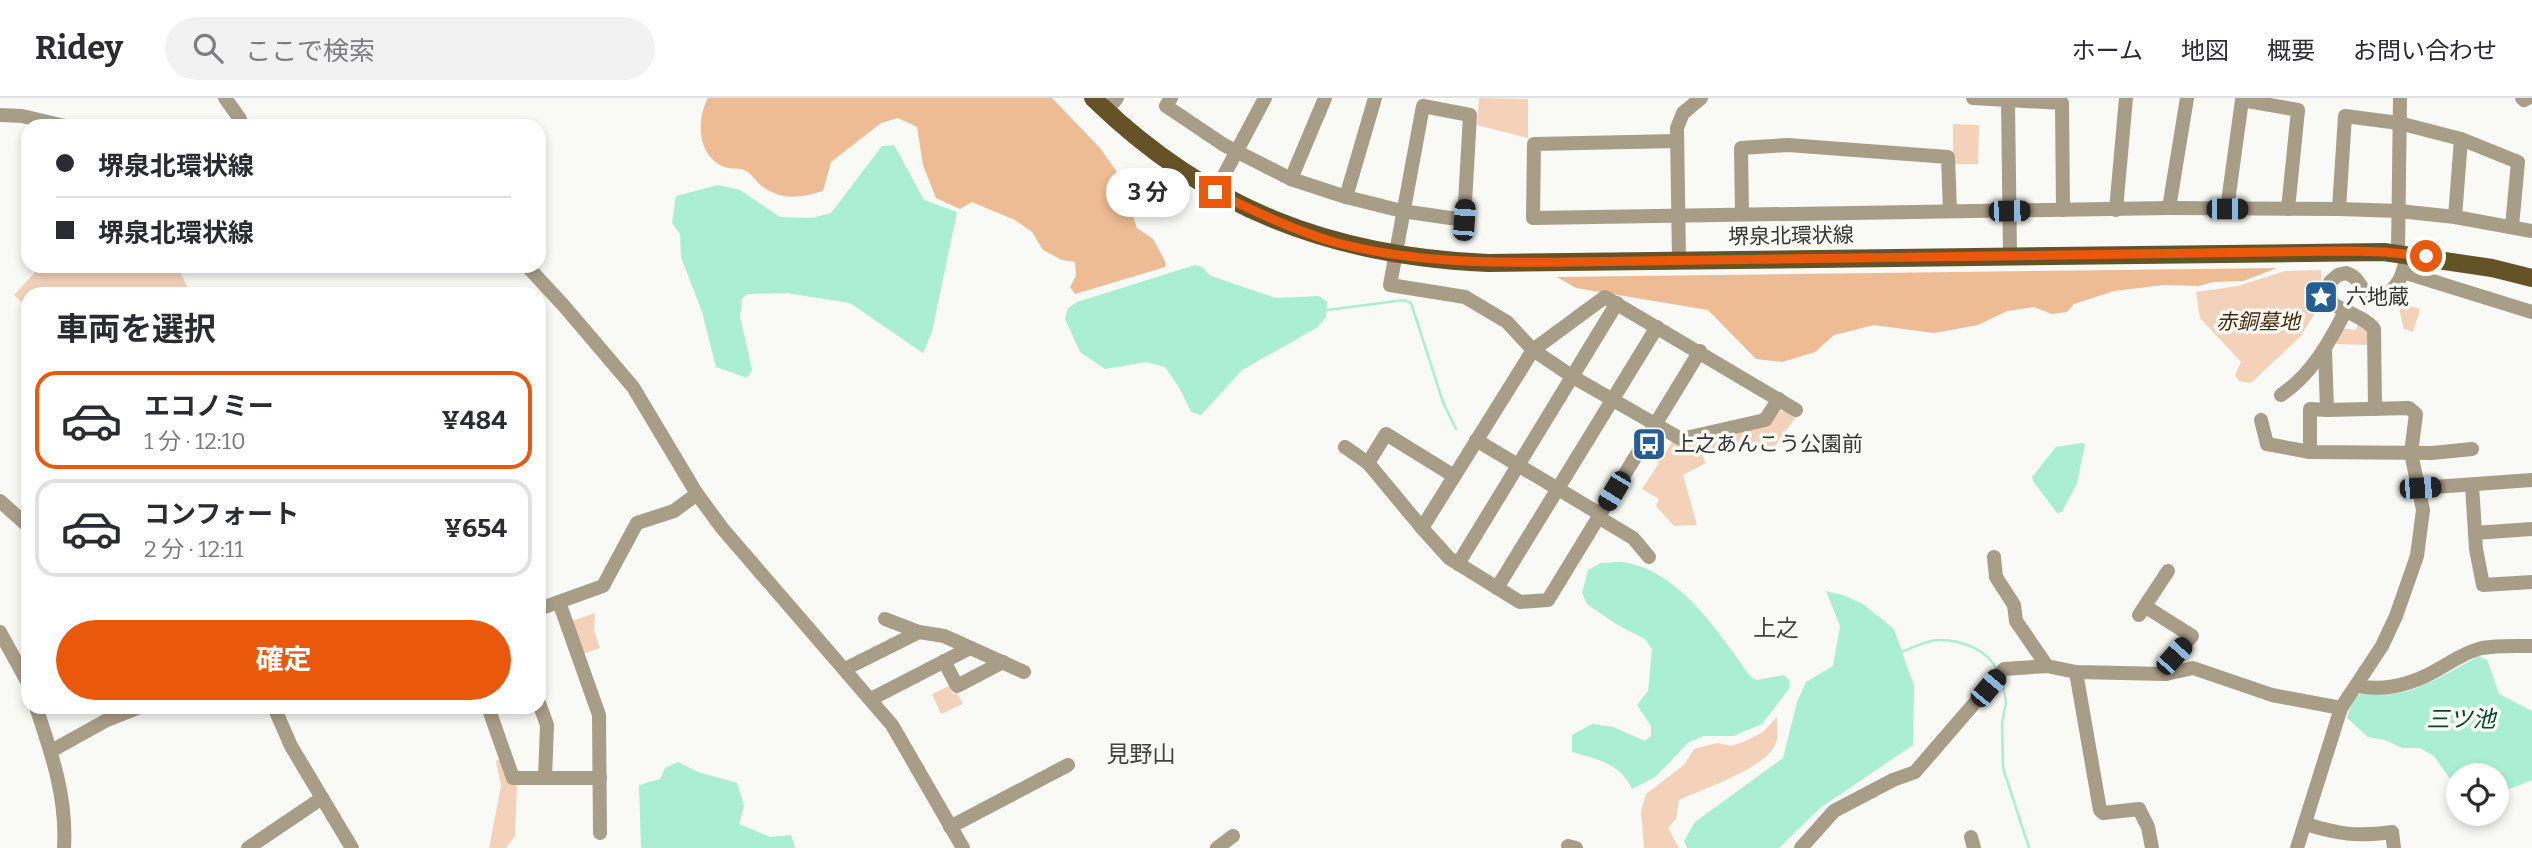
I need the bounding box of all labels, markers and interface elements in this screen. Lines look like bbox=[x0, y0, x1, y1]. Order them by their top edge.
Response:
search box bbox=[165, 17, 655, 80]
text: Ridey bbox=[35, 28, 123, 68]
icon: search bbox=[189, 29, 227, 67]
text: ここで検索 bbox=[245, 36, 375, 67]
text: ホーム bbox=[2072, 37, 2143, 65]
text: 地図 bbox=[2181, 37, 2229, 65]
text: 概要 bbox=[2267, 37, 2315, 65]
text: お問い合わせ bbox=[2353, 37, 2497, 65]
text: 堺泉北環状線 bbox=[98, 151, 254, 182]
callout: 3 分 bbox=[1106, 168, 1190, 217]
route end bbox=[1199, 176, 1231, 208]
text: 3 分 bbox=[1128, 178, 1168, 206]
car bbox=[1453, 198, 1476, 242]
car bbox=[2207, 199, 2249, 220]
car bbox=[1988, 200, 2031, 222]
text: 堺泉北環状線 bbox=[98, 218, 254, 249]
street label: 堺泉北環状線 bbox=[1728, 222, 1854, 250]
route start bbox=[2410, 240, 2442, 272]
place icon: 六地蔵 bbox=[2302, 278, 2340, 316]
place label: 六地蔵 bbox=[2346, 284, 2409, 310]
park label: 赤銅墓地 bbox=[2216, 309, 2302, 335]
text: 車両を選択 bbox=[56, 310, 216, 348]
icon: car bbox=[60, 389, 123, 452]
text: エコノミー bbox=[144, 391, 274, 422]
text: ¥484 bbox=[442, 405, 507, 436]
bus stop icon: 上之あんこう公園前 bbox=[1630, 425, 1668, 463]
text: 1 分 · 12:10 bbox=[144, 427, 246, 455]
place label: 上之あんこう公園前 bbox=[1674, 431, 1863, 457]
car bbox=[1595, 468, 1634, 514]
car bbox=[2399, 476, 2442, 500]
icon: car bbox=[60, 497, 123, 560]
text: コンフォート bbox=[144, 499, 299, 530]
text: ¥654 bbox=[444, 513, 507, 544]
text: 2 分 · 12:11 bbox=[144, 535, 244, 563]
district label: 上之 bbox=[1753, 614, 1799, 642]
button: 確定 bbox=[56, 620, 511, 700]
car bbox=[2153, 633, 2196, 679]
car bbox=[1967, 665, 2010, 711]
water label: 三ツ池 bbox=[2427, 705, 2498, 733]
district label: 見野山 bbox=[1107, 740, 1176, 768]
map controls bbox=[2446, 763, 2509, 826]
button: locate bbox=[2446, 763, 2509, 826]

